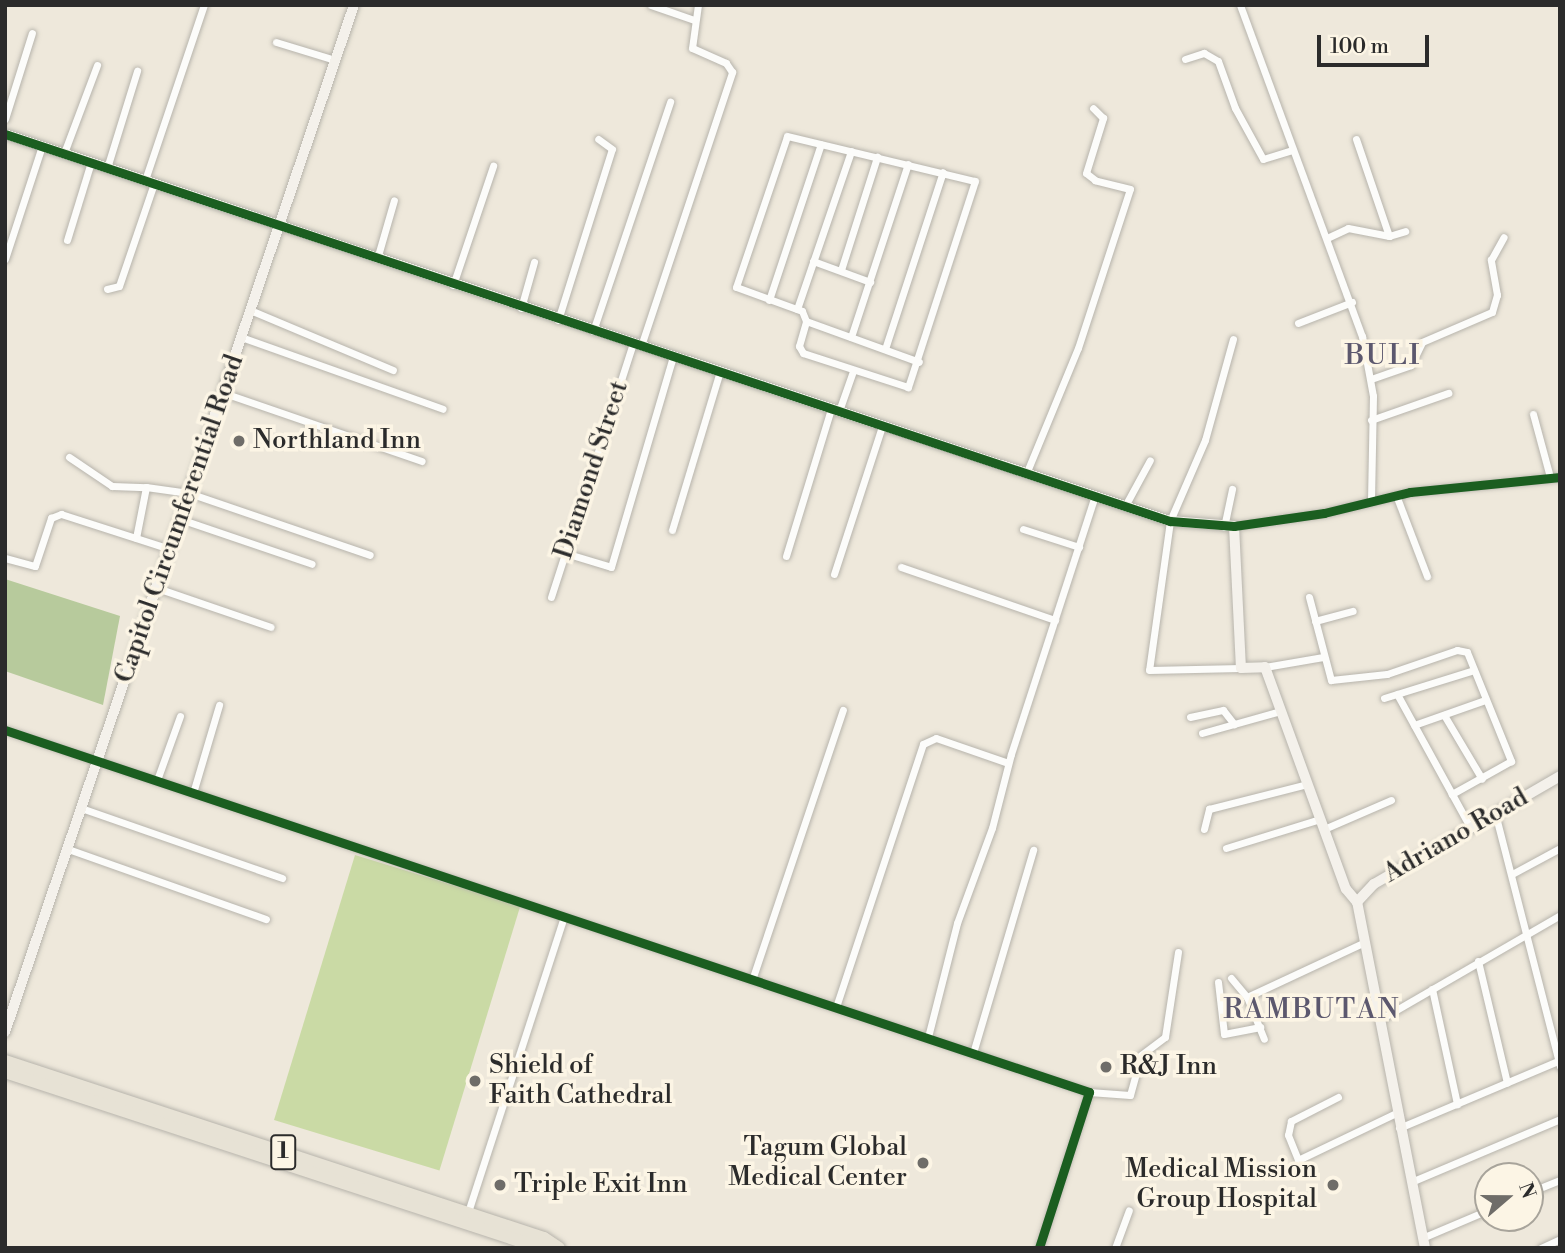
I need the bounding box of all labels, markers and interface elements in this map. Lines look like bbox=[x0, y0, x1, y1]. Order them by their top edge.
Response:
scale bar bbox=[1320, 21, 1432, 65]
text: 100 m bbox=[1330, 34, 1389, 60]
district label: BULI bbox=[1345, 339, 1421, 373]
street label: Capitol Circumferential Road bbox=[109, 351, 251, 687]
street label: Diamond Street bbox=[548, 377, 636, 563]
place label: Northland Inn bbox=[253, 425, 421, 457]
marker: Northland Inn bbox=[231, 433, 247, 449]
street label: Adriano Road bbox=[1378, 782, 1534, 890]
district label: RAMBUTAN bbox=[1224, 993, 1400, 1027]
place label: Shield of Faith Cathedral bbox=[489, 1050, 672, 1112]
place label: R&J Inn bbox=[1120, 1051, 1217, 1083]
marker: R&J Inn bbox=[1098, 1059, 1114, 1075]
marker: Shield of Faith Cathedral bbox=[467, 1073, 483, 1089]
road number: 1 bbox=[269, 1132, 297, 1172]
place label: Tagum Global Medical Center bbox=[728, 1132, 907, 1194]
marker: Tagum Global Medical Center bbox=[913, 1153, 933, 1173]
place label: Medical Mission Group Hospital bbox=[1125, 1154, 1317, 1216]
north arrow bbox=[1474, 1162, 1544, 1232]
place label: Triple Exit Inn bbox=[514, 1169, 688, 1201]
marker: Medical Mission Group Hospital bbox=[1323, 1175, 1343, 1195]
marker: Triple Exit Inn bbox=[492, 1177, 508, 1193]
text: N bbox=[1513, 1179, 1541, 1202]

